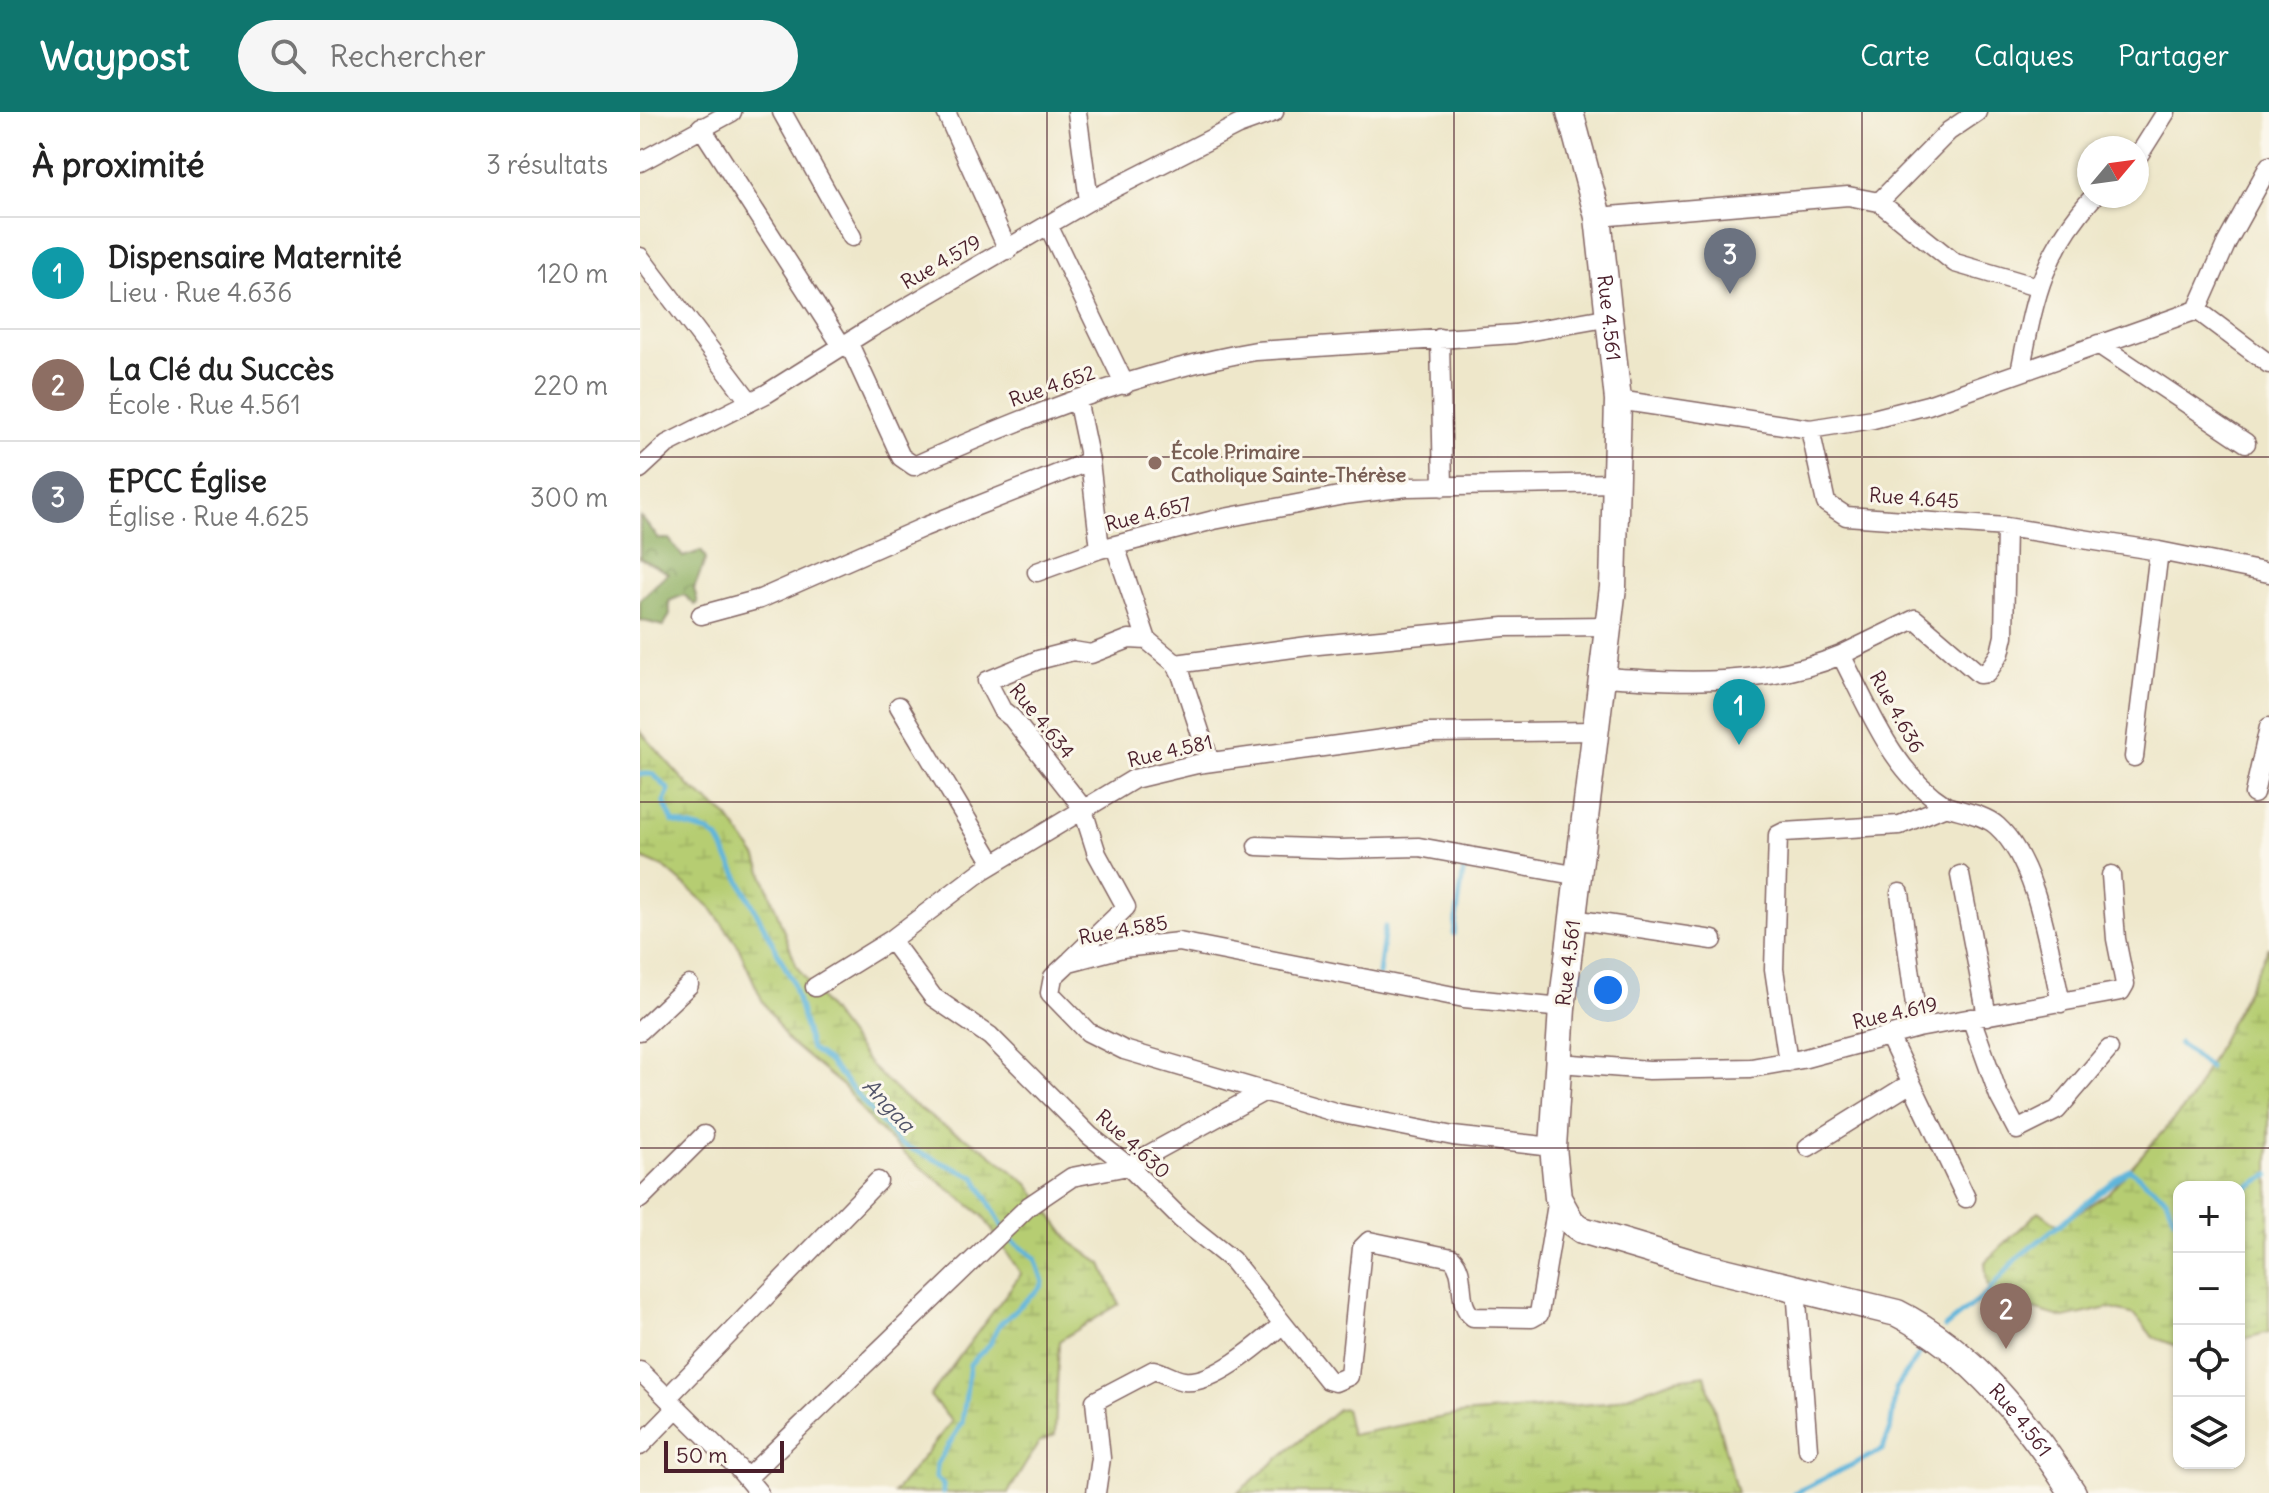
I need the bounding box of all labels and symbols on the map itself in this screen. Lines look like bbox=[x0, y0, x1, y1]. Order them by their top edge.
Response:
north arrow bbox=[2077, 136, 2149, 208]
pin: 3 bbox=[1704, 228, 1756, 294]
street label: Rue 4.579 bbox=[896, 229, 985, 294]
street label: Rue 4.561 bbox=[1592, 273, 1627, 362]
street label: Rue 4.652 bbox=[1005, 359, 1098, 412]
place label: École Primaire Catholique Sainte-Thérèse bbox=[1171, 439, 1407, 487]
marker: École Primaire Catholique Sainte-Thérèse bbox=[1146, 454, 1164, 472]
street label: Rue 4.645 bbox=[1868, 482, 1960, 513]
street label: Rue 4.657 bbox=[1102, 491, 1194, 536]
street label: Rue 4.636 bbox=[1865, 666, 1930, 757]
street label: Rue 4.634 bbox=[1004, 678, 1080, 763]
pin: 1 bbox=[1713, 679, 1765, 745]
street label: Rue 4.581 bbox=[1125, 729, 1215, 772]
street label: Rue 4.585 bbox=[1076, 909, 1169, 950]
street label: Rue 4.561 bbox=[1550, 919, 1585, 1007]
your location bbox=[1588, 970, 1628, 1010]
street label: Rue 4.619 bbox=[1850, 991, 1940, 1034]
water label: Angaa bbox=[857, 1072, 922, 1139]
street label: Rue 4.630 bbox=[1091, 1104, 1176, 1184]
pin: 2 bbox=[1980, 1283, 2032, 1349]
street label: Rue 4.561 bbox=[1984, 1378, 2058, 1461]
scale bar bbox=[664, 1437, 784, 1473]

